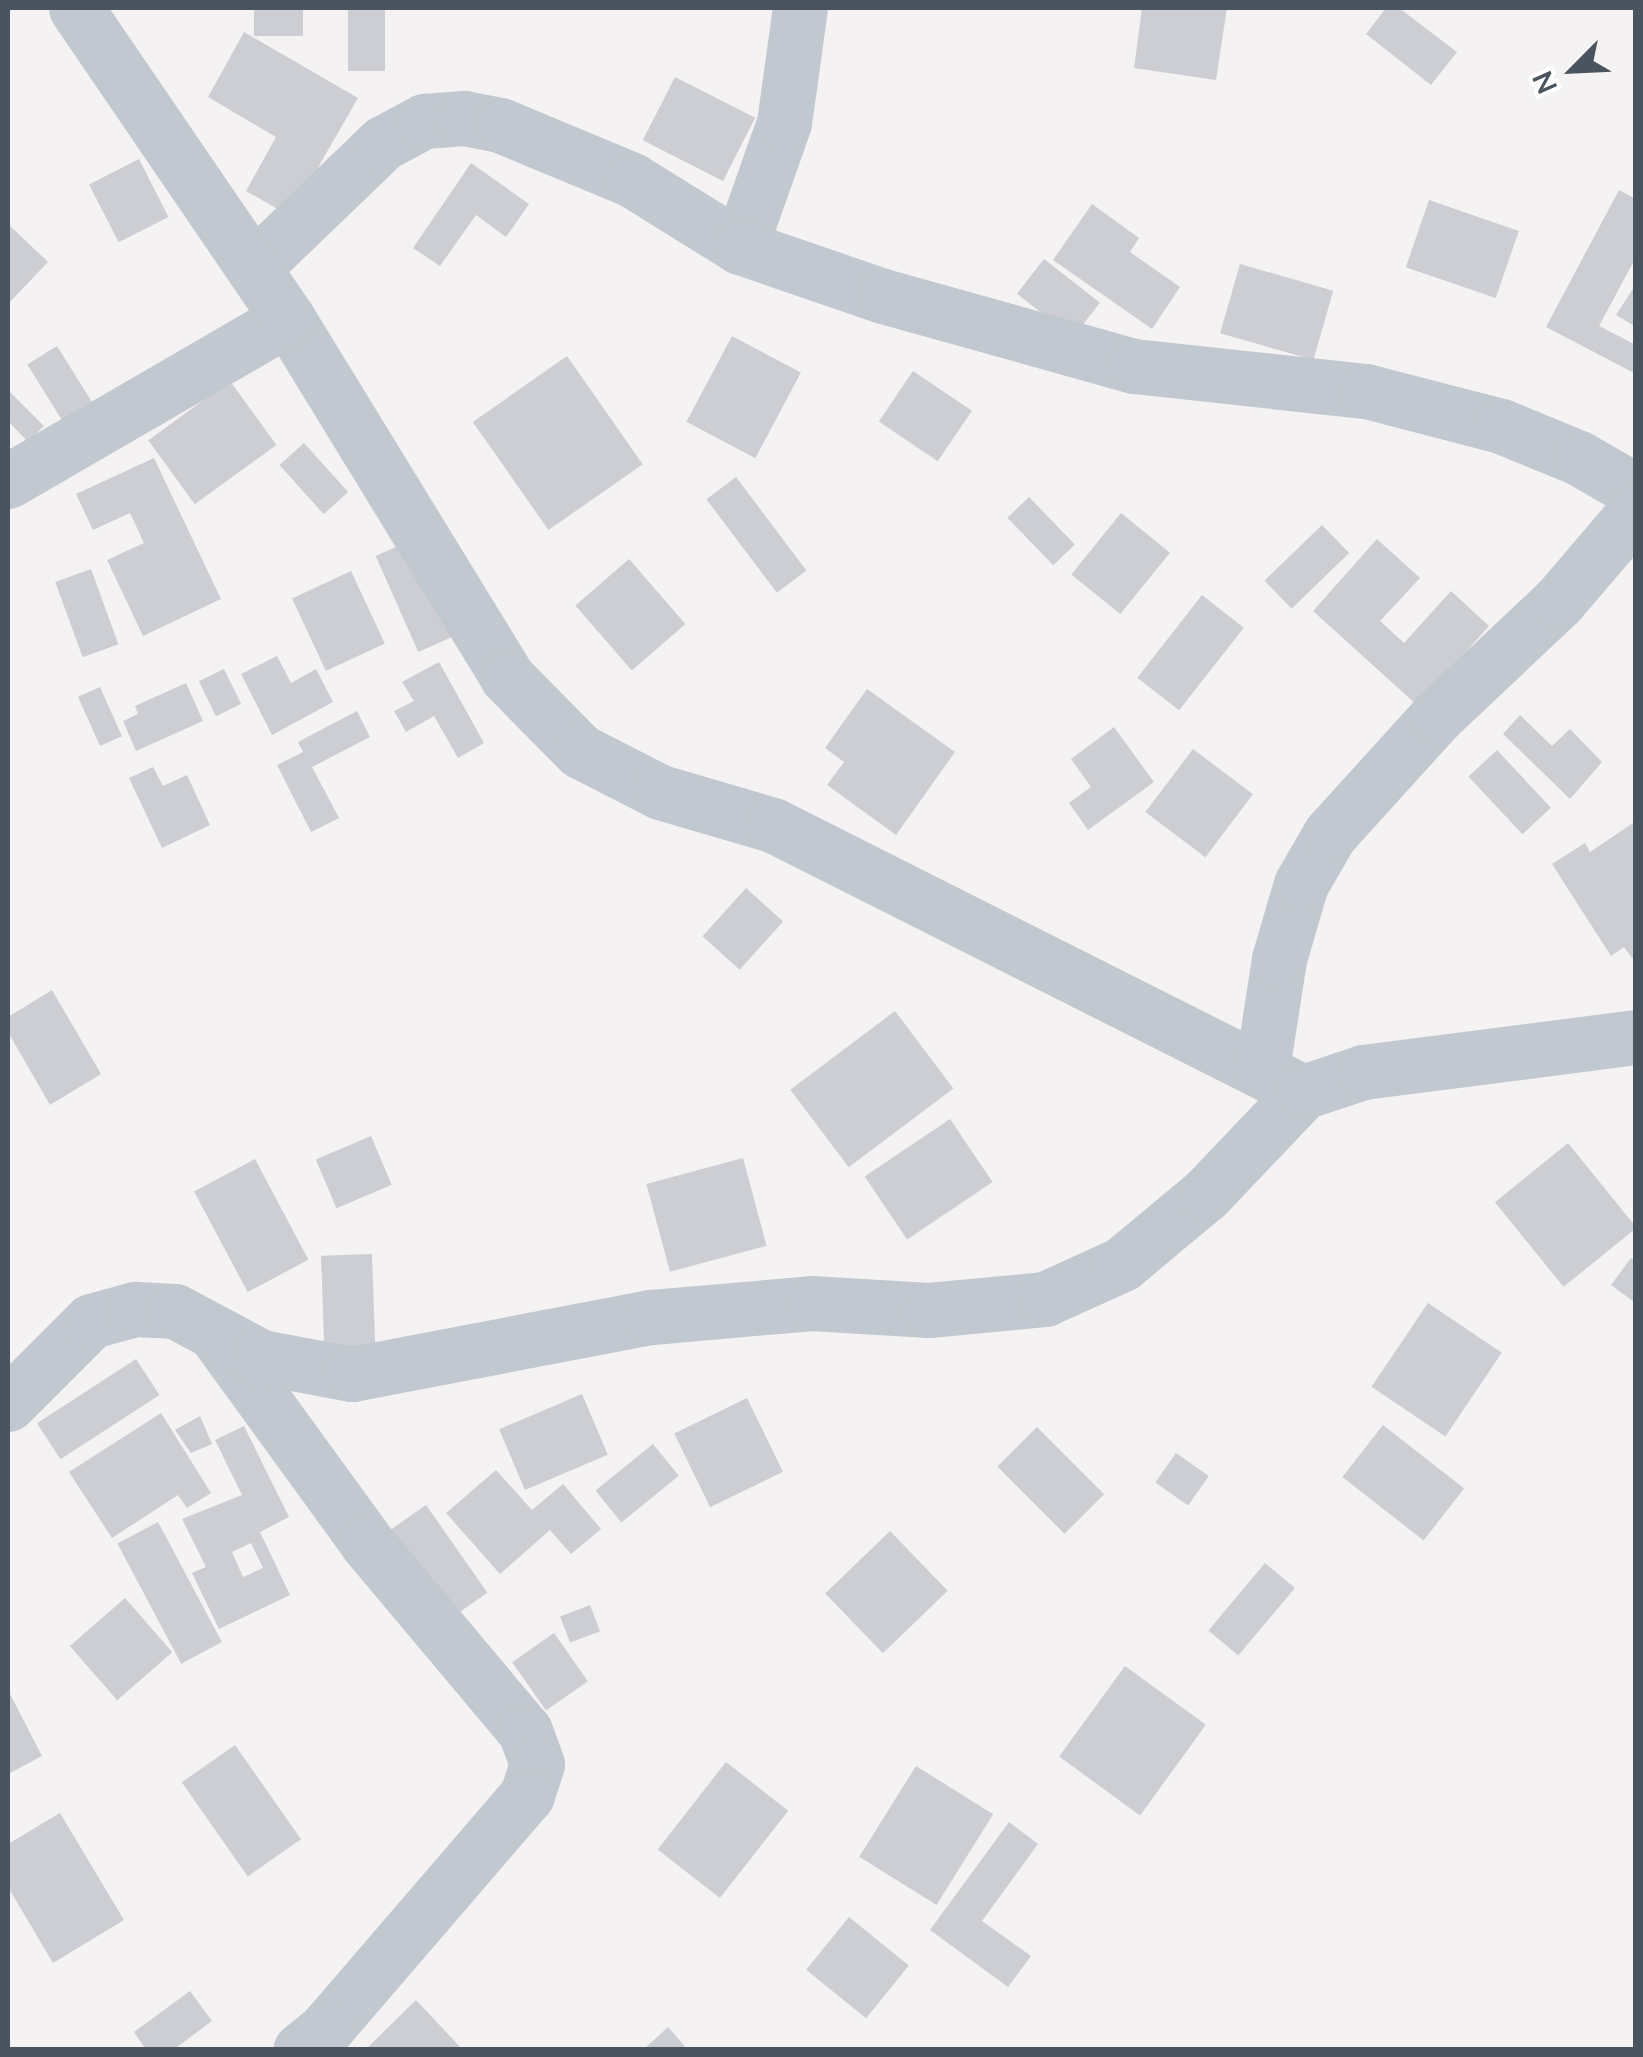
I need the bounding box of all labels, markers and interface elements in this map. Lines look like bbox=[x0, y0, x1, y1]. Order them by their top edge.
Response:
north arrow bbox=[1523, 20, 1623, 120]
text: N bbox=[1524, 65, 1567, 100]

